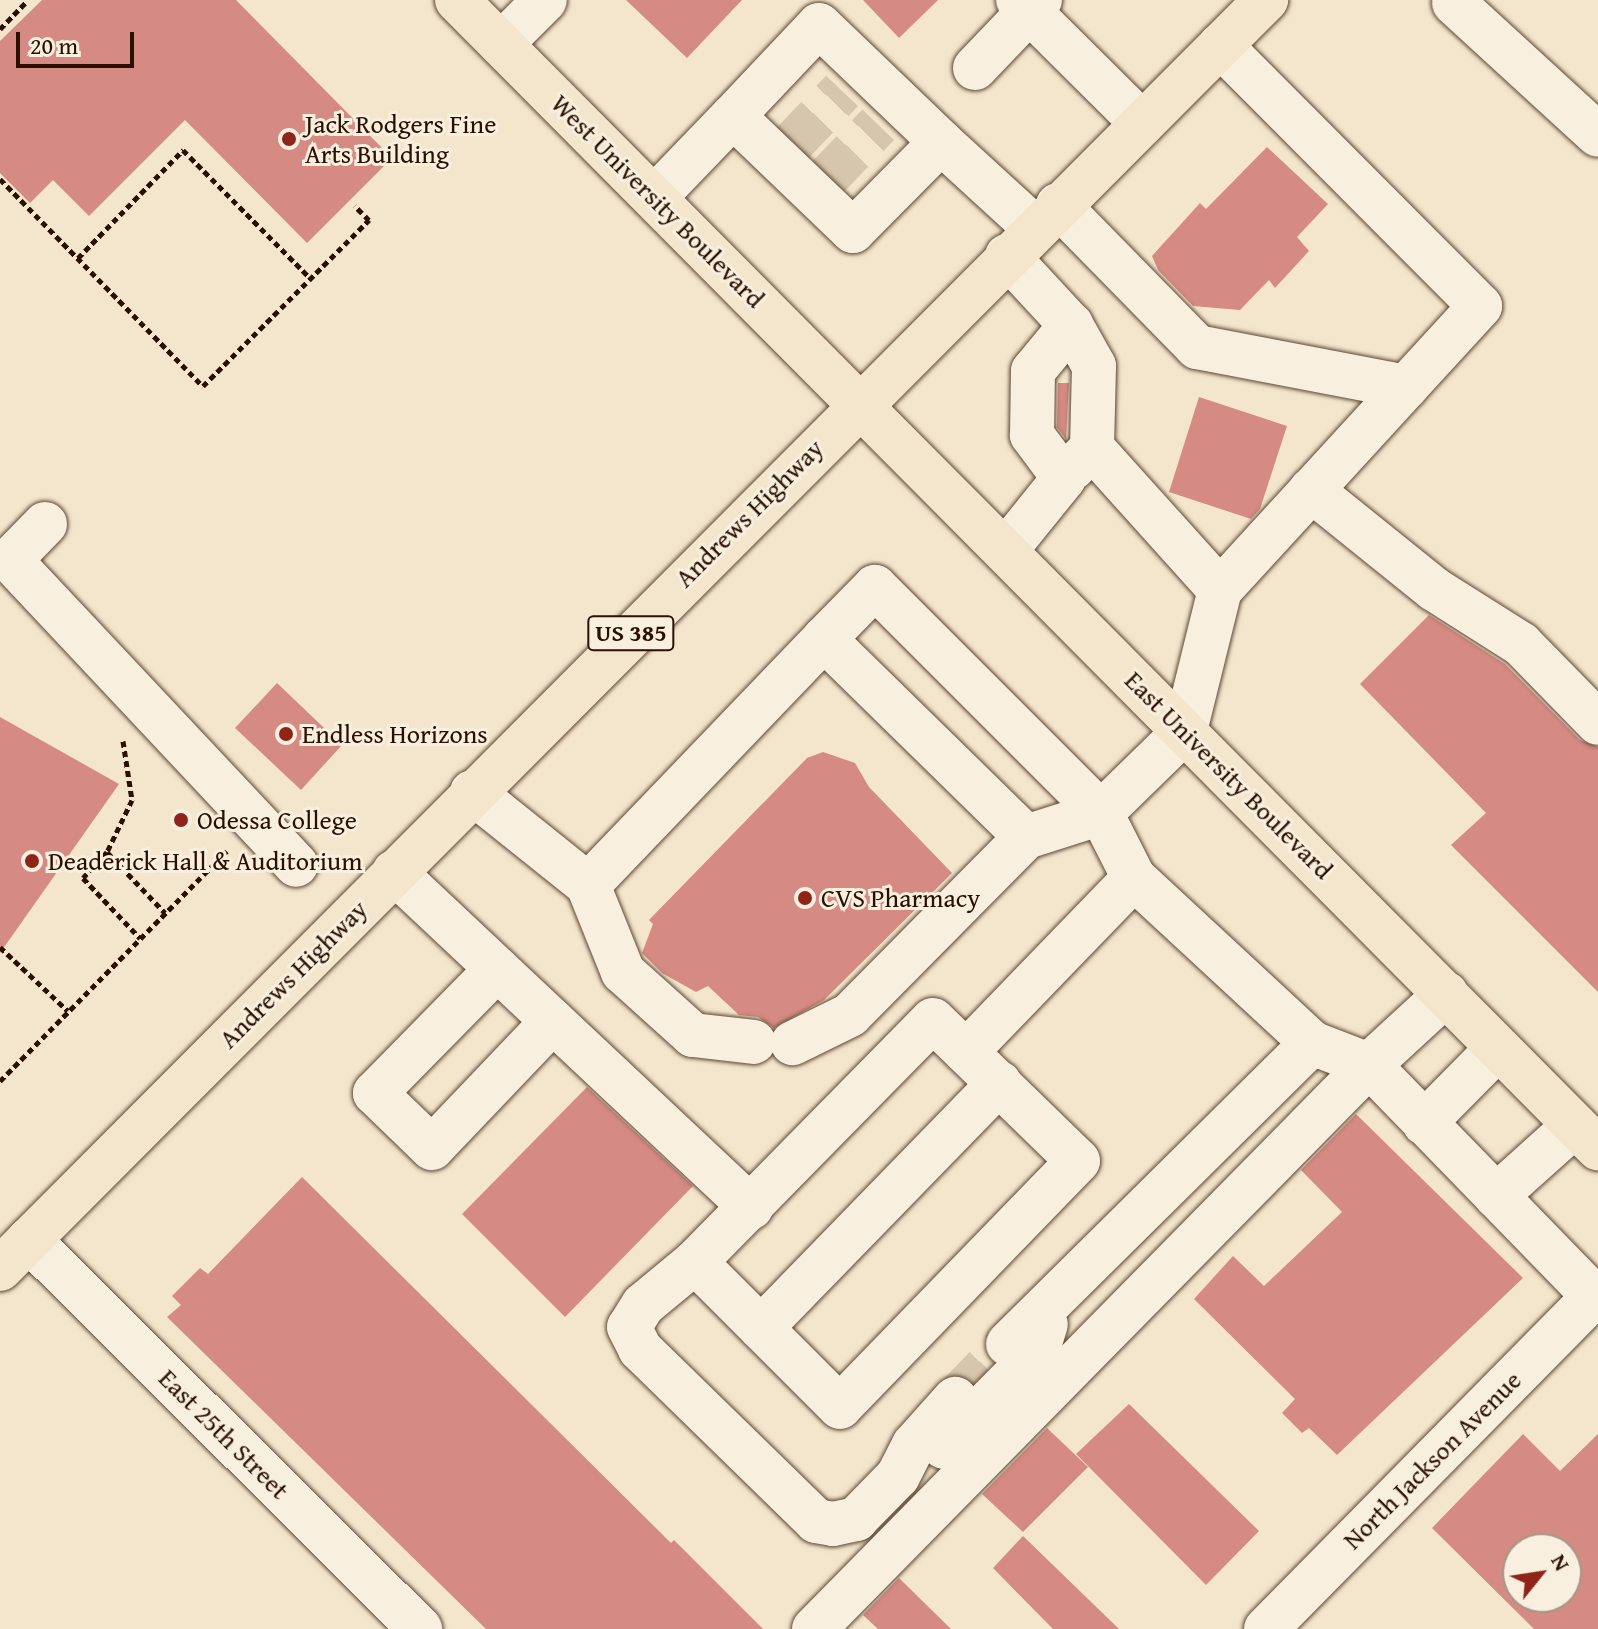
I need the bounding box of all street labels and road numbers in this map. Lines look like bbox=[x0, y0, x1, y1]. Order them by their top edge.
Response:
street label: West University Boulevard bbox=[545, 88, 771, 314]
street label: Andrews Highway bbox=[668, 432, 830, 594]
road number: US 385 bbox=[587, 613, 675, 653]
street label: East University Boulevard bbox=[1119, 665, 1339, 885]
street label: Andrews Highway bbox=[212, 893, 374, 1055]
street label: East 25th Street bbox=[153, 1363, 295, 1505]
street label: North Jackson Avenue bbox=[1336, 1364, 1528, 1556]

